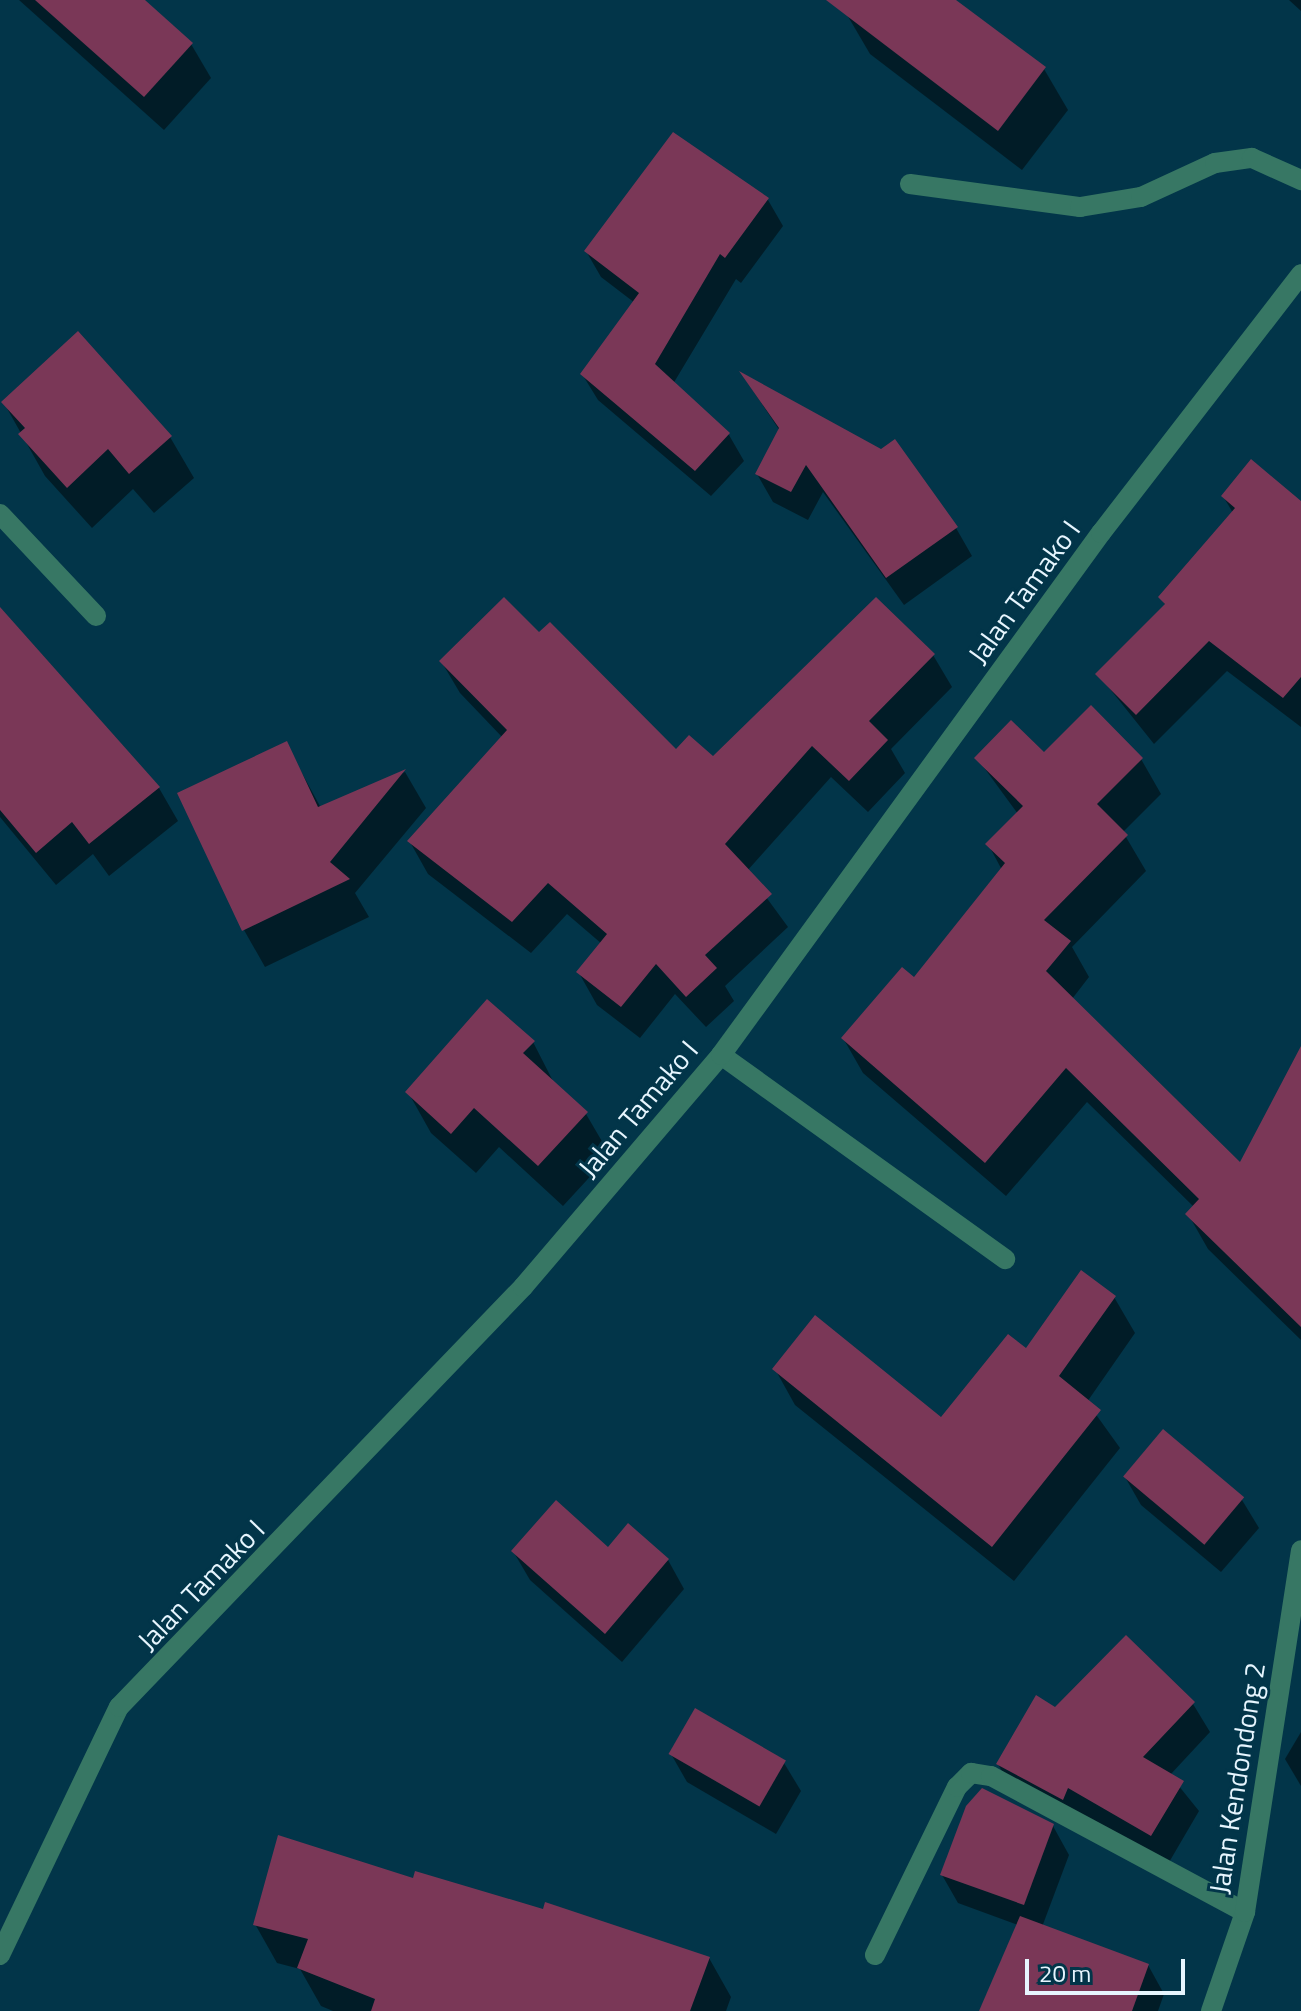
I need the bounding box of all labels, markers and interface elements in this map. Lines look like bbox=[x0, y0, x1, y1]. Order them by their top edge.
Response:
street label: Jalan Tamako I bbox=[961, 514, 1087, 670]
street label: Jalan Tamako I bbox=[571, 1034, 705, 1184]
street label: Jalan Tamako I bbox=[130, 1513, 272, 1657]
street label: Jalan Kendondong 2 bbox=[1202, 1660, 1272, 1896]
scale bar bbox=[1029, 1943, 1189, 1993]
text: 20 m bbox=[1039, 1955, 1091, 1991]

